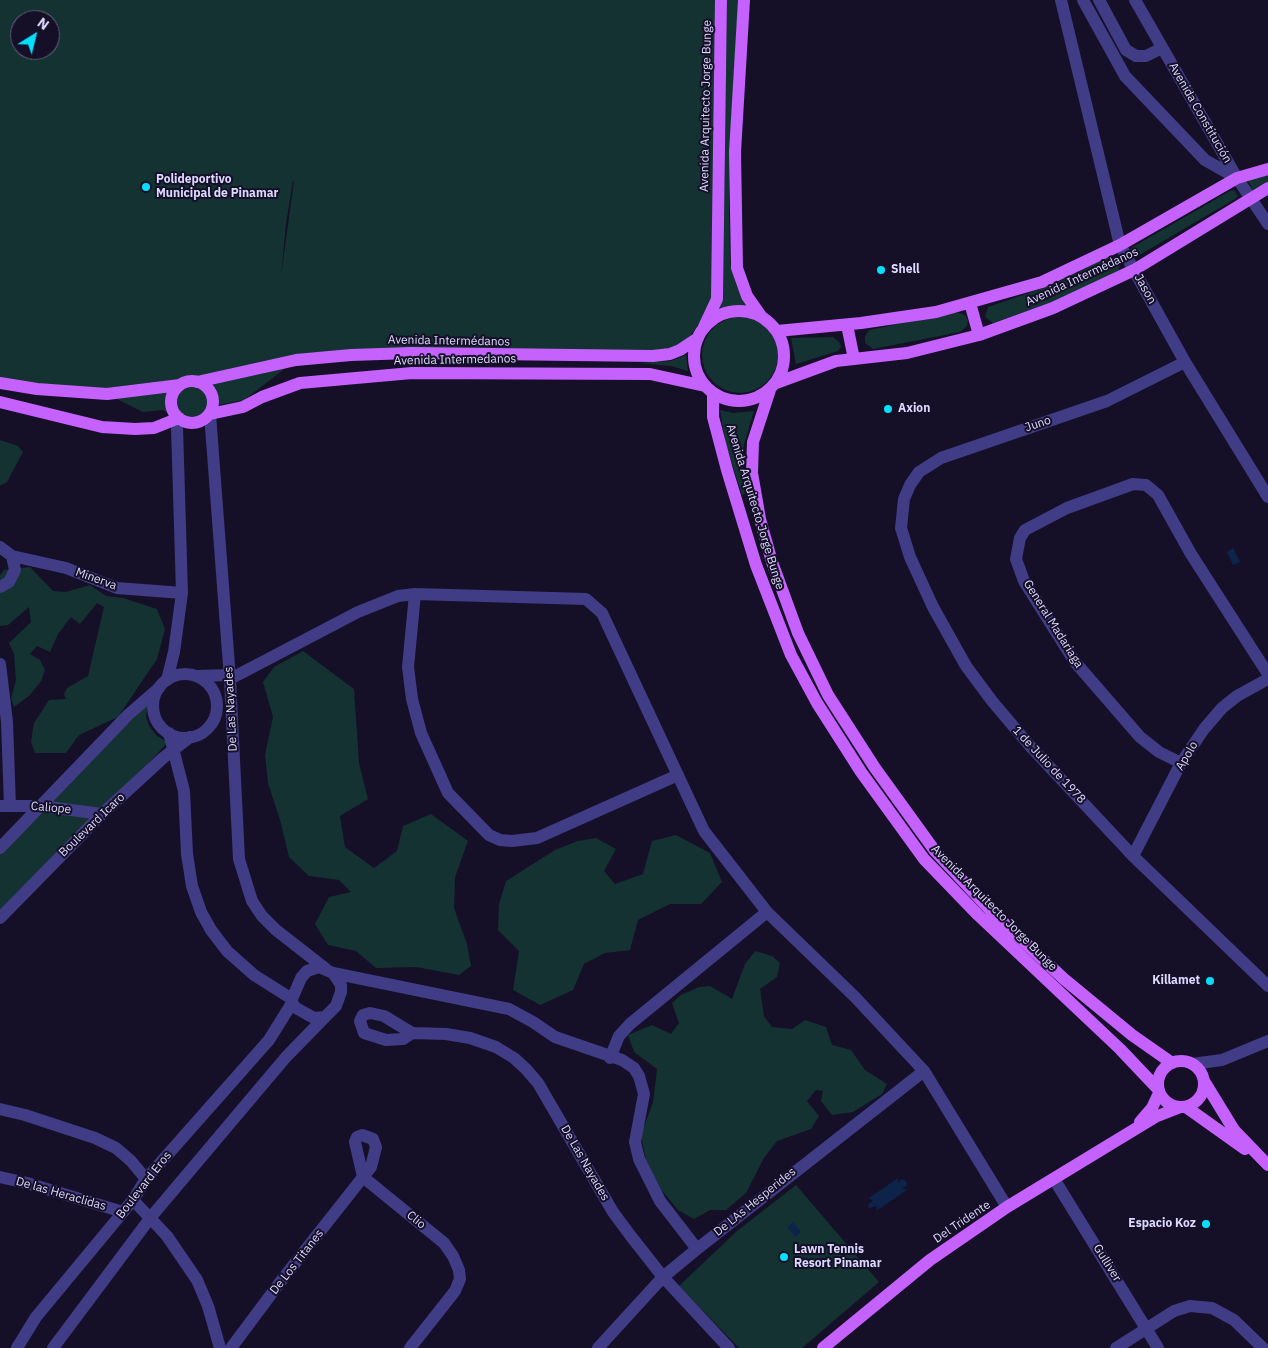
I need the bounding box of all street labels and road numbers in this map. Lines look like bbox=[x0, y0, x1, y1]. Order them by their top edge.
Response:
street label: Avenida Arquitecto Jorge Bunge bbox=[697, 20, 715, 192]
street label: Avenida Constitución bbox=[1165, 60, 1235, 166]
street label: Avenida Intermédanos bbox=[1023, 245, 1141, 309]
street label: Jason bbox=[1131, 272, 1159, 306]
street label: Avenida Intermédanos bbox=[388, 333, 510, 349]
street label: Avenida Intermedanos bbox=[394, 352, 516, 368]
street label: Juno bbox=[1023, 413, 1053, 435]
street label: Avenida Arquitecto Jorge Bunge bbox=[723, 423, 787, 591]
street label: Minerva bbox=[73, 565, 119, 593]
street label: General Madariaga bbox=[1020, 577, 1086, 671]
street label: De Las Nayades bbox=[222, 666, 240, 752]
street label: 1 de Julio de 1978 bbox=[1010, 723, 1088, 807]
street label: Apolo bbox=[1173, 739, 1201, 773]
street label: Boulevard Icaro bbox=[56, 790, 128, 860]
street label: Caliope bbox=[30, 799, 72, 817]
street label: Avenida Arquitecto Jorge Bunge bbox=[928, 842, 1060, 974]
street label: De Las Nayades bbox=[558, 1123, 612, 1203]
street label: Boulevard Eros bbox=[113, 1149, 175, 1221]
street label: De LAs Hesperides bbox=[711, 1165, 799, 1239]
street label: De las Heraclidas bbox=[14, 1174, 108, 1214]
street label: Del Tridente bbox=[931, 1198, 993, 1246]
street label: Clio bbox=[404, 1208, 428, 1232]
street label: De Los Titanes bbox=[267, 1227, 327, 1297]
street label: Gulliver bbox=[1090, 1242, 1124, 1284]

